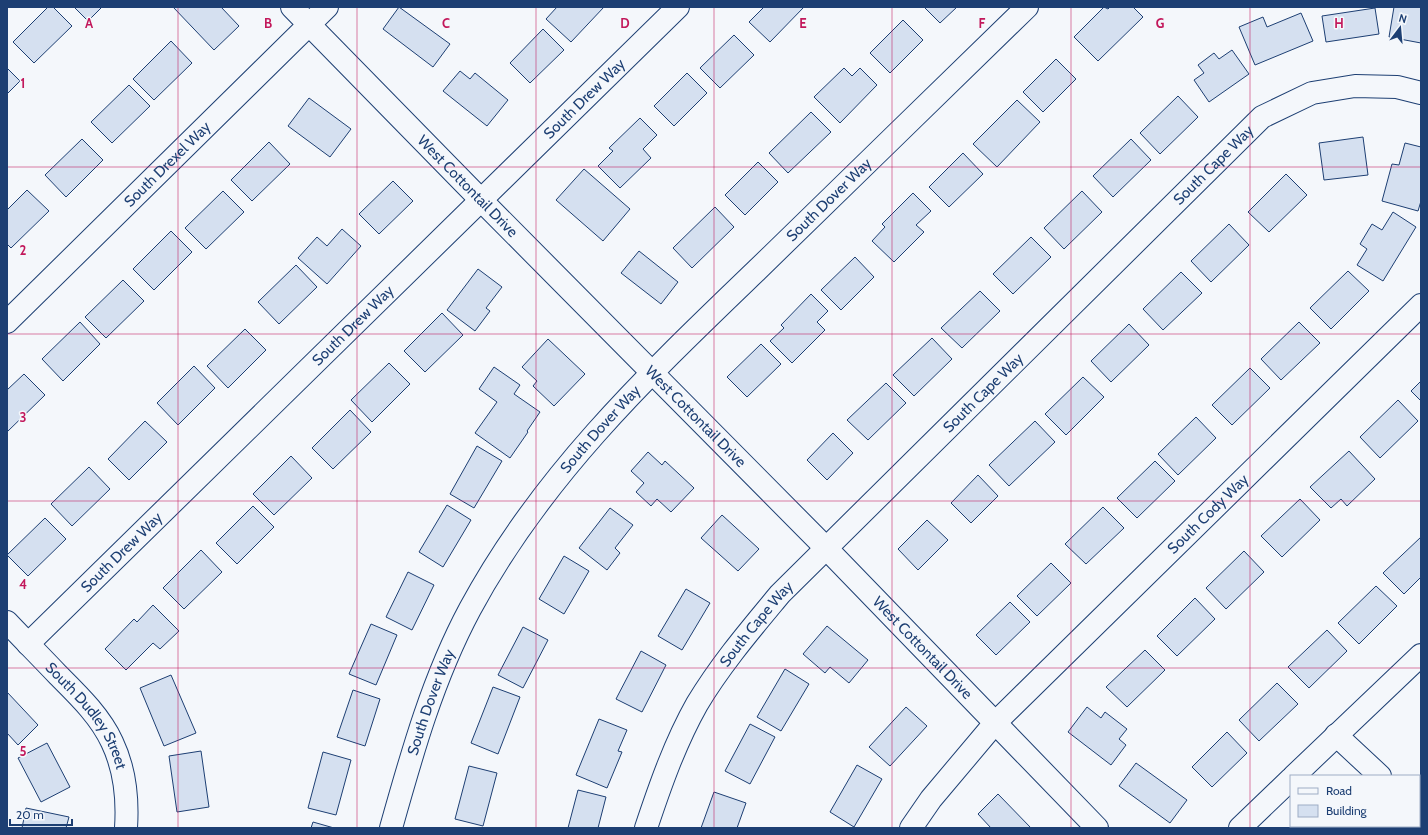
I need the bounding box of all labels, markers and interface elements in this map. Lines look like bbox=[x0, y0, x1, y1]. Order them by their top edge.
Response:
north arrow bbox=[1380, 8, 1420, 48]
text: N bbox=[1397, 11, 1408, 26]
text: A bbox=[85, 15, 94, 31]
text: B bbox=[264, 15, 272, 31]
text: C bbox=[442, 15, 450, 31]
text: D bbox=[620, 15, 630, 31]
text: E bbox=[799, 15, 807, 31]
text: F bbox=[979, 15, 986, 31]
text: G bbox=[1156, 15, 1165, 31]
text: H bbox=[1334, 15, 1344, 31]
street label: South Drew Way bbox=[540, 55, 629, 143]
text: 1 bbox=[21, 75, 25, 91]
street label: South Drexel Way bbox=[120, 117, 215, 211]
street label: South Cape Way bbox=[1170, 121, 1258, 209]
street label: West Cottontail Drive bbox=[414, 132, 522, 241]
street label: South Dover Way bbox=[783, 154, 876, 245]
text: 2 bbox=[20, 242, 27, 258]
street label: South Drew Way bbox=[309, 281, 398, 369]
street label: South Cape Way bbox=[939, 349, 1027, 436]
street label: West Cottontail Drive bbox=[641, 362, 750, 471]
street label: South Dover Way bbox=[556, 381, 644, 477]
text: 3 bbox=[19, 409, 27, 425]
street label: South Cody Way bbox=[1164, 470, 1252, 558]
street label: South Drew Way bbox=[77, 508, 166, 596]
text: 4 bbox=[19, 576, 27, 592]
street label: South Cape Way bbox=[716, 577, 797, 670]
street label: West Cottontail Drive bbox=[869, 593, 976, 703]
street label: South Dover Way bbox=[404, 646, 459, 757]
street label: South Dudley Street bbox=[42, 659, 130, 771]
text: 5 bbox=[20, 743, 27, 759]
legend bbox=[1290, 775, 1420, 827]
text: Road bbox=[1326, 783, 1352, 798]
scale bar bbox=[10, 801, 72, 827]
text: Building bbox=[1326, 803, 1368, 818]
text: 20 m bbox=[16, 807, 44, 822]

